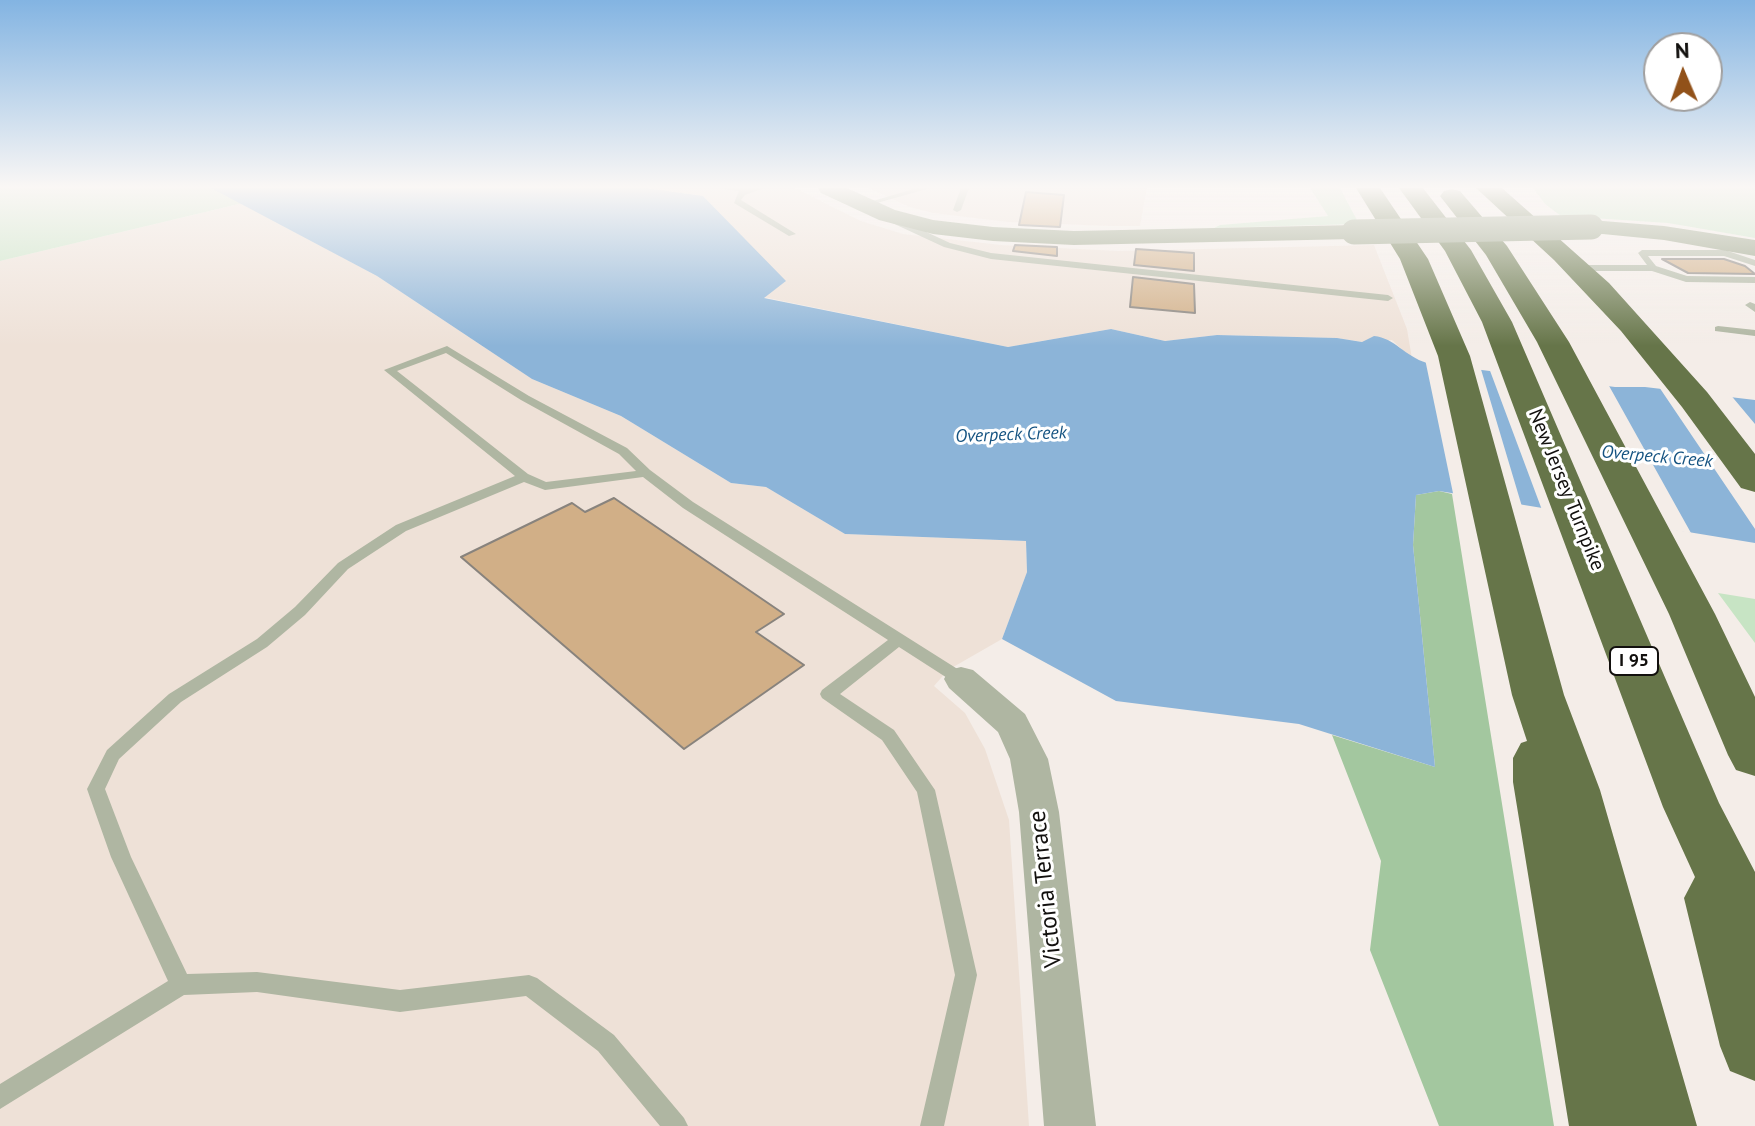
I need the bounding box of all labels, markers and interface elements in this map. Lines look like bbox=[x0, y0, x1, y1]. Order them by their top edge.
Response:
north arrow bbox=[1643, 32, 1723, 112]
text: N bbox=[1675, 36, 1690, 64]
street label: New Jersey Turnpike bbox=[1523, 406, 1609, 574]
water label: Overpeck Creek bbox=[955, 422, 1067, 448]
water label: Overpeck Creek bbox=[1601, 441, 1713, 473]
road number: I 95 bbox=[1610, 647, 1658, 675]
street label: Victoria Terrace bbox=[1023, 809, 1069, 969]

